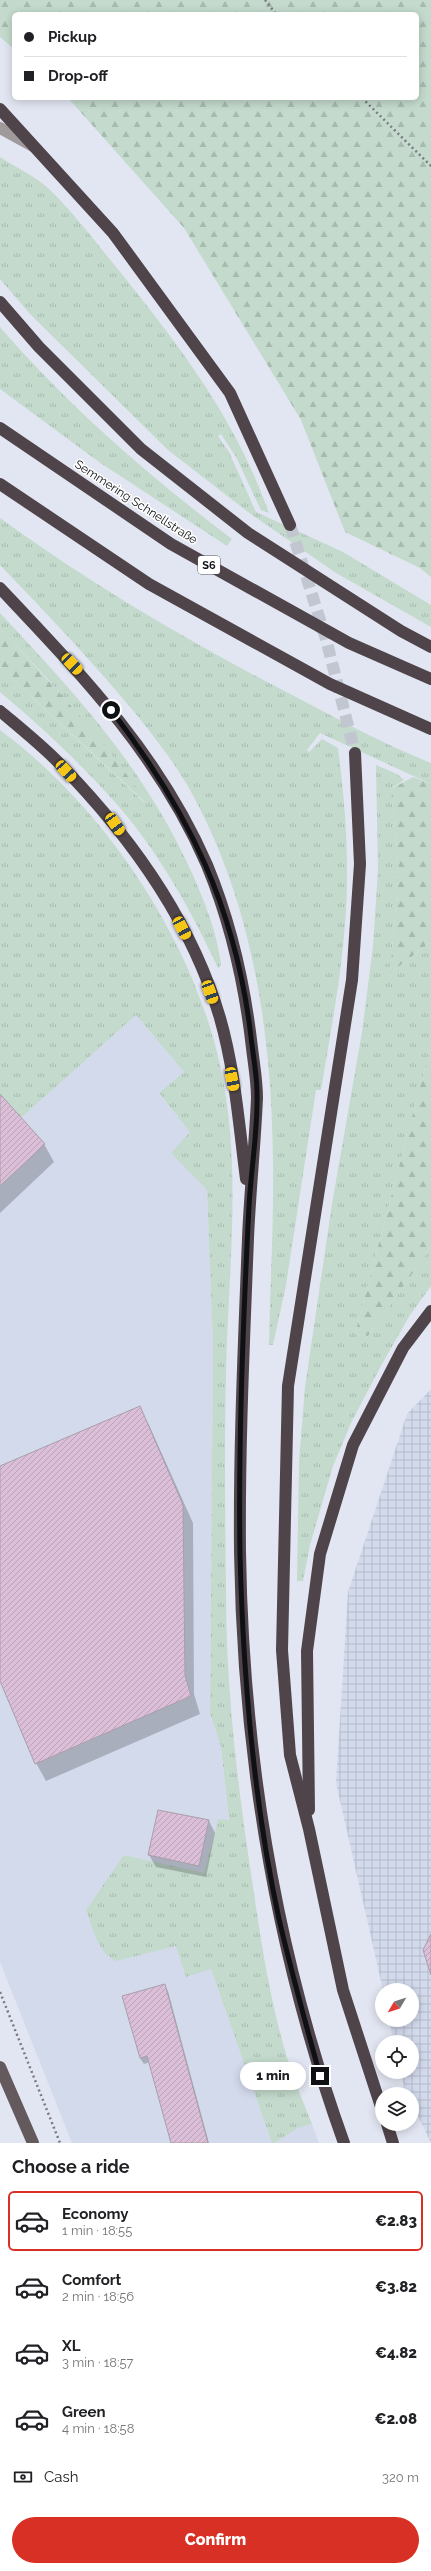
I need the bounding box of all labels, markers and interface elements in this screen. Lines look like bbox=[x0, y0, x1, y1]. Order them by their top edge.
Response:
text: Pickup bbox=[48, 28, 97, 46]
text: Drop-off bbox=[48, 67, 108, 85]
street label: Semmering Schnellstraße bbox=[72, 457, 200, 547]
road number: S6 bbox=[198, 556, 220, 574]
car bbox=[59, 651, 85, 677]
route start bbox=[102, 701, 120, 719]
car bbox=[54, 758, 78, 784]
car bbox=[103, 811, 127, 837]
car bbox=[171, 915, 193, 941]
car bbox=[200, 979, 220, 1005]
car bbox=[224, 1066, 240, 1092]
north arrow bbox=[375, 1983, 419, 2027]
map controls bbox=[375, 1983, 419, 2131]
button: locate bbox=[375, 2035, 419, 2079]
callout: 1 min bbox=[240, 2062, 306, 2090]
route end bbox=[311, 2067, 329, 2085]
text: 1 min bbox=[256, 2068, 290, 2083]
button: layers bbox=[375, 2087, 419, 2131]
text: Choose a ride bbox=[12, 2156, 130, 2177]
icon: car bbox=[14, 2203, 50, 2239]
text: Economy bbox=[62, 2205, 129, 2223]
text: €2.83 bbox=[375, 2212, 417, 2230]
text: 1 min · 18:55 bbox=[62, 2223, 132, 2238]
icon: car bbox=[14, 2269, 50, 2305]
text: Comfort bbox=[62, 2271, 121, 2289]
text: €3.82 bbox=[375, 2278, 417, 2296]
text: 2 min · 18:56 bbox=[62, 2289, 134, 2304]
icon: car bbox=[14, 2335, 50, 2371]
text: XL bbox=[62, 2337, 80, 2355]
text: €4.82 bbox=[375, 2344, 417, 2362]
text: 3 min · 18:57 bbox=[62, 2355, 133, 2370]
icon: car bbox=[14, 2401, 50, 2437]
text: Green bbox=[62, 2403, 106, 2421]
text: €2.08 bbox=[374, 2410, 417, 2428]
text: 4 min · 18:58 bbox=[62, 2421, 134, 2436]
icon: cash bbox=[12, 2466, 34, 2488]
text: Cash bbox=[44, 2468, 78, 2486]
text: 320 m bbox=[382, 2470, 419, 2485]
button: Confirm bbox=[12, 2517, 419, 2563]

